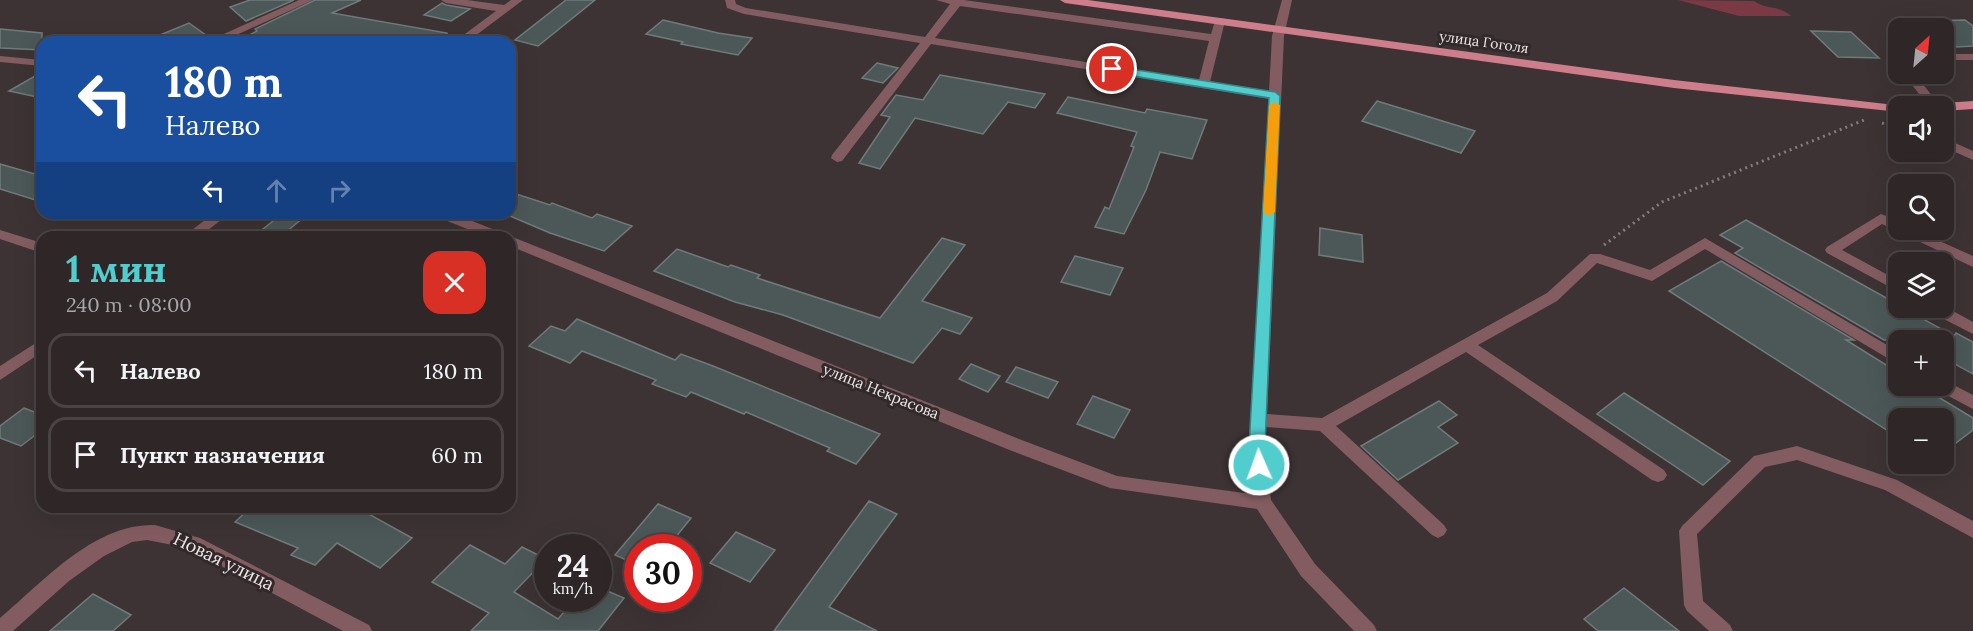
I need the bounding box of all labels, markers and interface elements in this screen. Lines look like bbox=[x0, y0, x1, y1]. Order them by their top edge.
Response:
north arrow bbox=[1888, 18, 1954, 84]
map controls bbox=[1888, 18, 1954, 474]
street label: улица Гоголя bbox=[1438, 27, 1530, 57]
pin bbox=[1086, 43, 1137, 94]
icon: arrive bbox=[1095, 52, 1128, 85]
text: 180 m bbox=[165, 55, 282, 109]
icon: left bbox=[66, 60, 144, 138]
button: sound bbox=[1888, 96, 1954, 162]
text: Налево bbox=[165, 108, 260, 142]
icon: left bbox=[197, 174, 230, 207]
icon: ahead bbox=[260, 174, 293, 207]
icon: right bbox=[323, 174, 356, 207]
button: search bbox=[1888, 174, 1954, 240]
text: 1 мин bbox=[66, 246, 167, 292]
button: close bbox=[423, 251, 486, 314]
button: layers bbox=[1888, 252, 1954, 318]
text: 240 m · 08:00 bbox=[66, 292, 192, 317]
button: + bbox=[1888, 330, 1954, 396]
icon: left bbox=[69, 354, 102, 387]
text: Налево bbox=[120, 357, 201, 385]
text: 180 m bbox=[424, 357, 483, 385]
street label: улица Некрасова bbox=[820, 359, 942, 423]
button: − bbox=[1888, 408, 1954, 474]
position arrow bbox=[1227, 433, 1291, 497]
icon: arrive bbox=[69, 438, 102, 471]
text: Пункт назначения bbox=[120, 441, 325, 469]
text: 60 m bbox=[431, 441, 483, 469]
street label: Новая улица bbox=[170, 527, 278, 595]
speed limit sign: 30 bbox=[624, 534, 702, 612]
text: 24 bbox=[557, 547, 589, 585]
text: km/h bbox=[553, 579, 593, 598]

